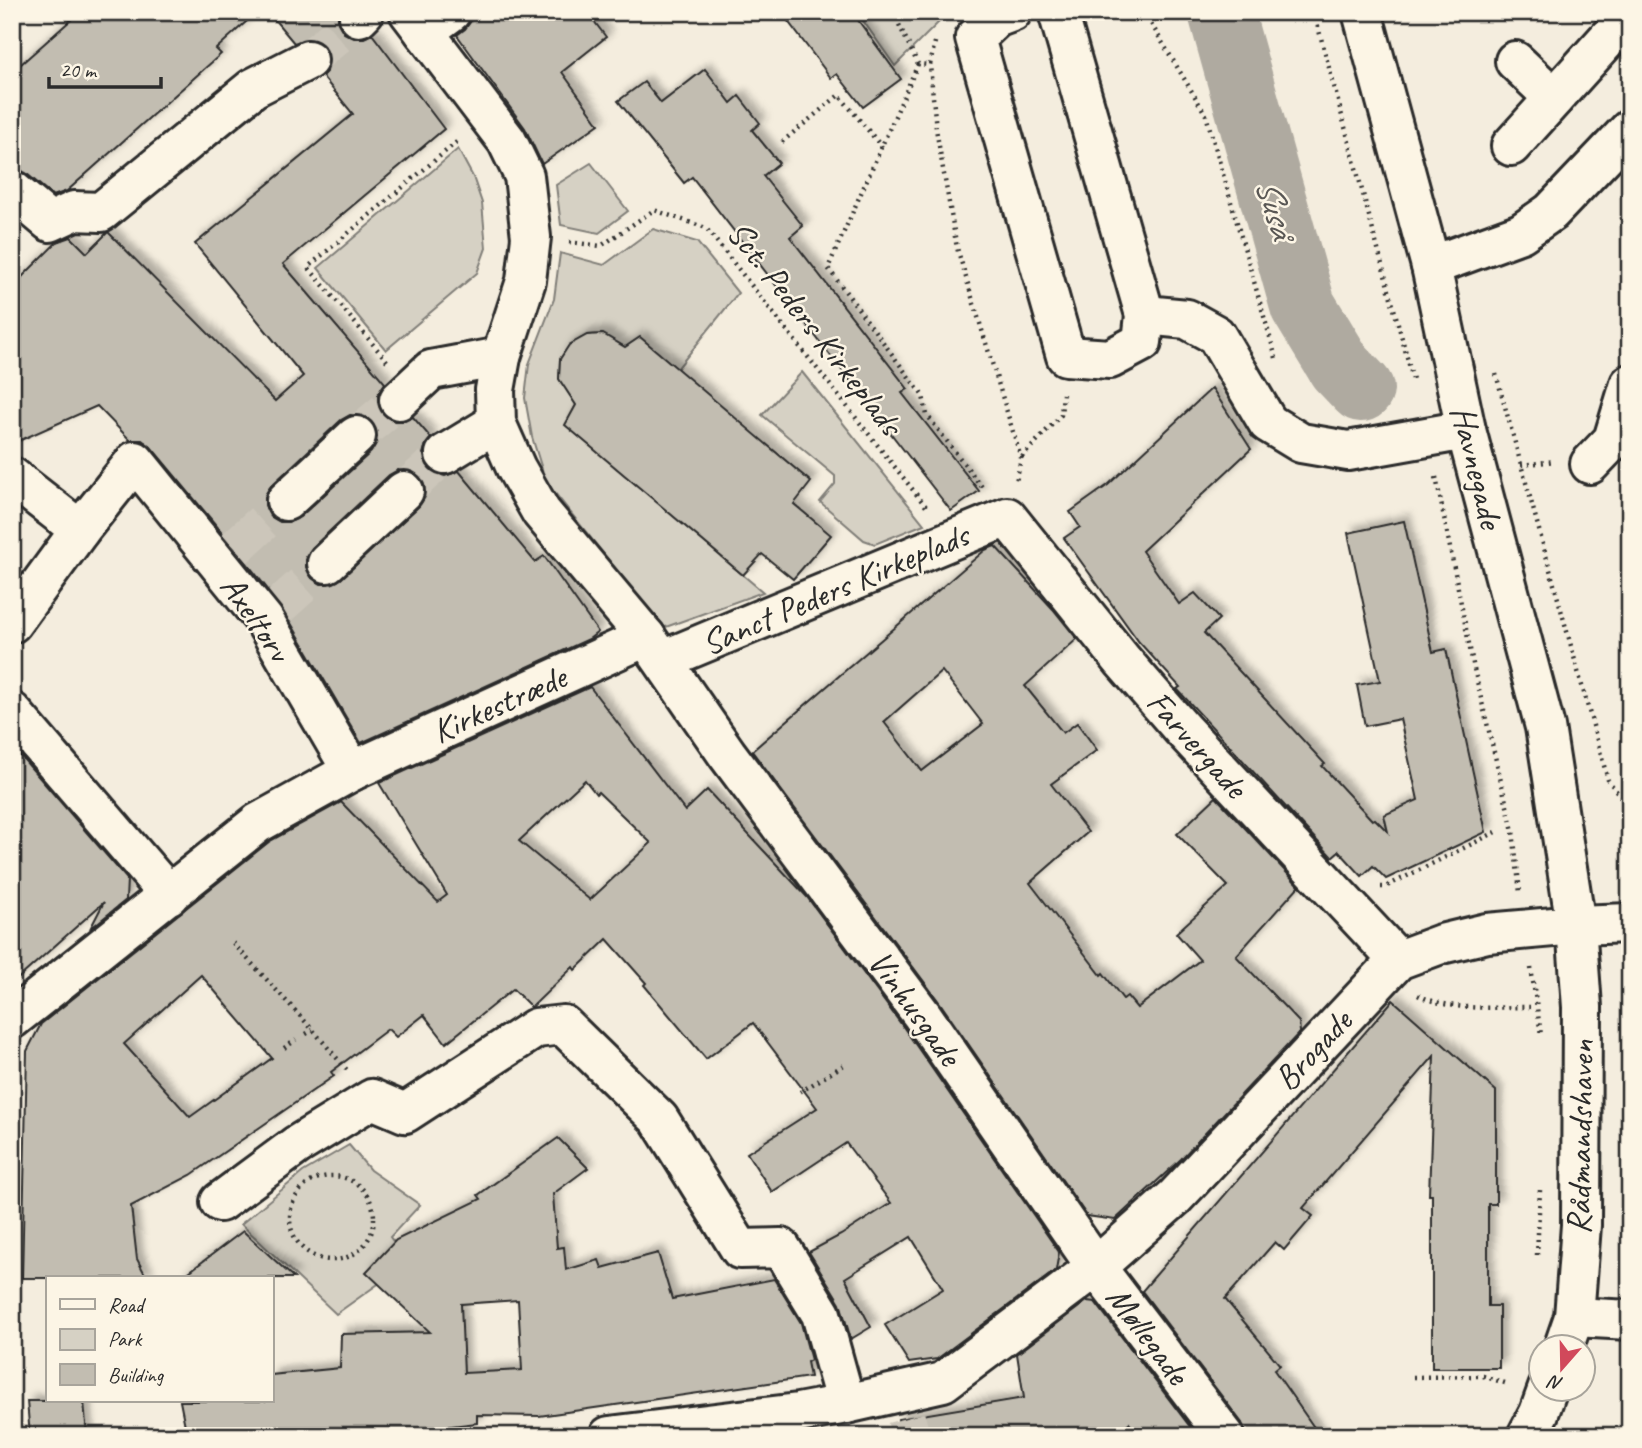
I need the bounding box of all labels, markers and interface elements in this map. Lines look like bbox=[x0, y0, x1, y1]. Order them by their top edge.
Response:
scale bar bbox=[49, 46, 161, 90]
text: 20 m bbox=[60, 57, 98, 83]
water label: Suså bbox=[1245, 173, 1309, 251]
street label: Sct. Peders Kirkeplads bbox=[717, 212, 915, 447]
street label: Havnegade bbox=[1440, 401, 1515, 536]
street label: Sanct Peders Kirkeplads bbox=[695, 511, 978, 666]
street label: Axeltorv bbox=[210, 566, 303, 672]
street label: Kirkestræde bbox=[425, 653, 576, 754]
street label: Farvergade bbox=[1137, 681, 1259, 809]
street label: Vinhusgade bbox=[858, 941, 974, 1077]
street label: Brogade bbox=[1264, 998, 1364, 1100]
street label: Rådmandshaven bbox=[1556, 1039, 1604, 1235]
legend bbox=[46, 1276, 273, 1402]
street label: Møllegade bbox=[1096, 1277, 1201, 1395]
text: Road bbox=[108, 1292, 147, 1318]
text: Park bbox=[108, 1326, 143, 1352]
north arrow bbox=[1526, 1332, 1596, 1402]
text: Building bbox=[108, 1362, 165, 1388]
text: N bbox=[1544, 1369, 1566, 1396]

